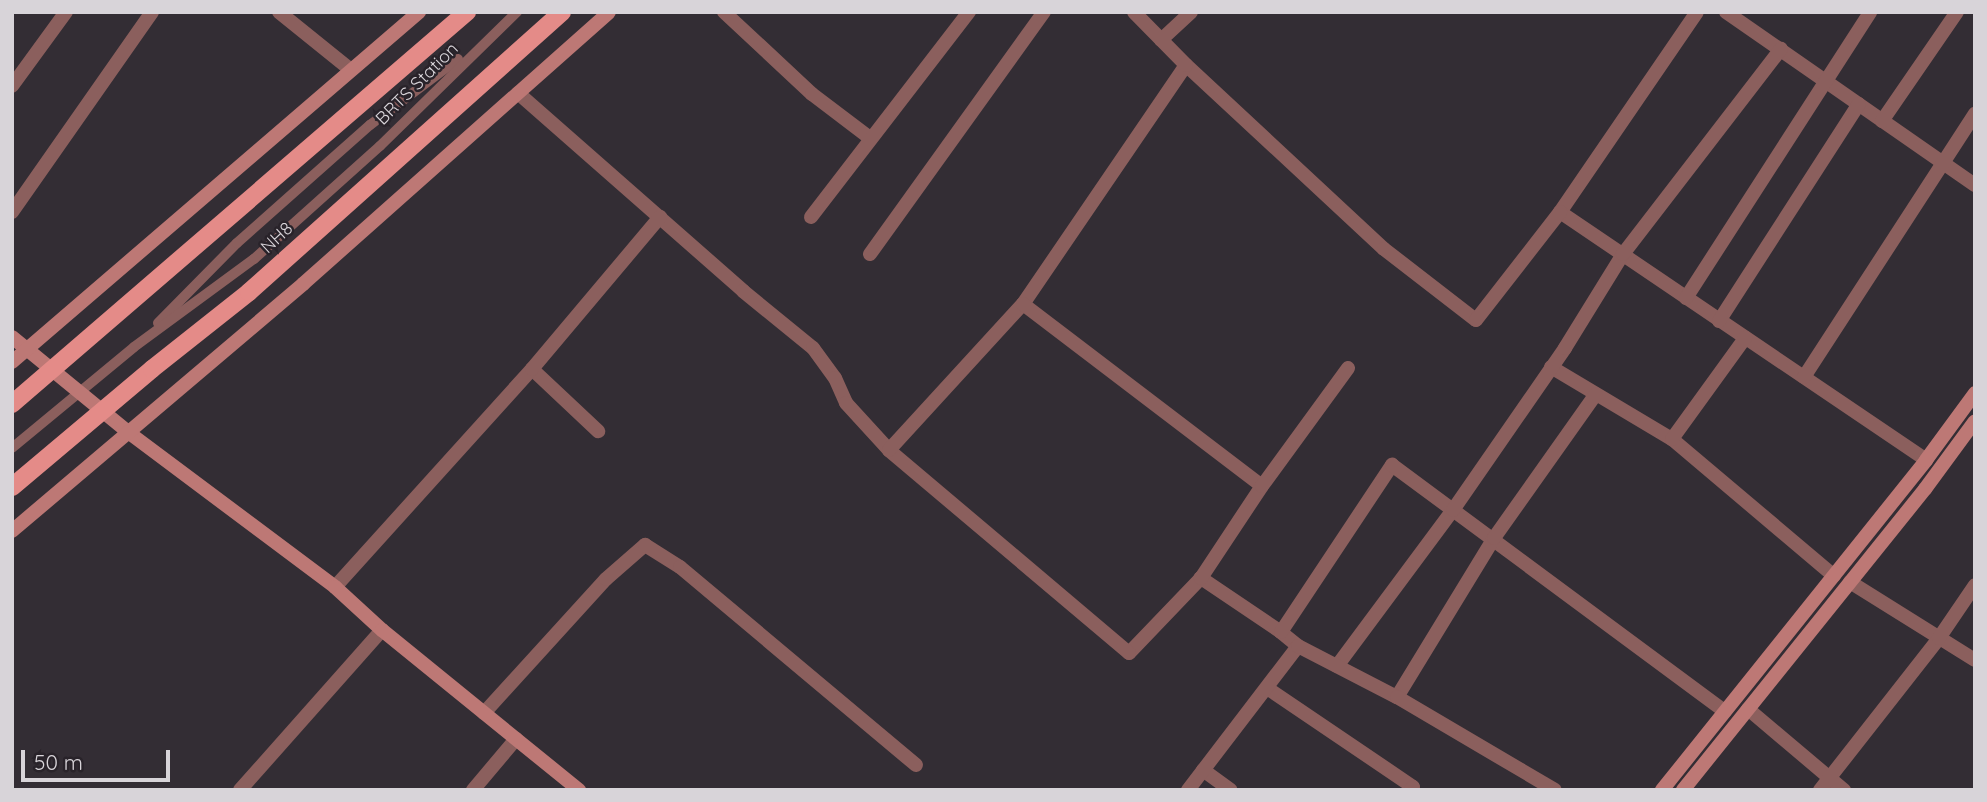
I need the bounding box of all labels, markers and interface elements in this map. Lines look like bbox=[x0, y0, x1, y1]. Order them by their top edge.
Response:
street label: BRTS Station bbox=[371, 38, 463, 130]
street label: NH8 bbox=[257, 218, 297, 258]
scale bar bbox=[24, 736, 173, 780]
text: 50 m bbox=[34, 749, 83, 775]

